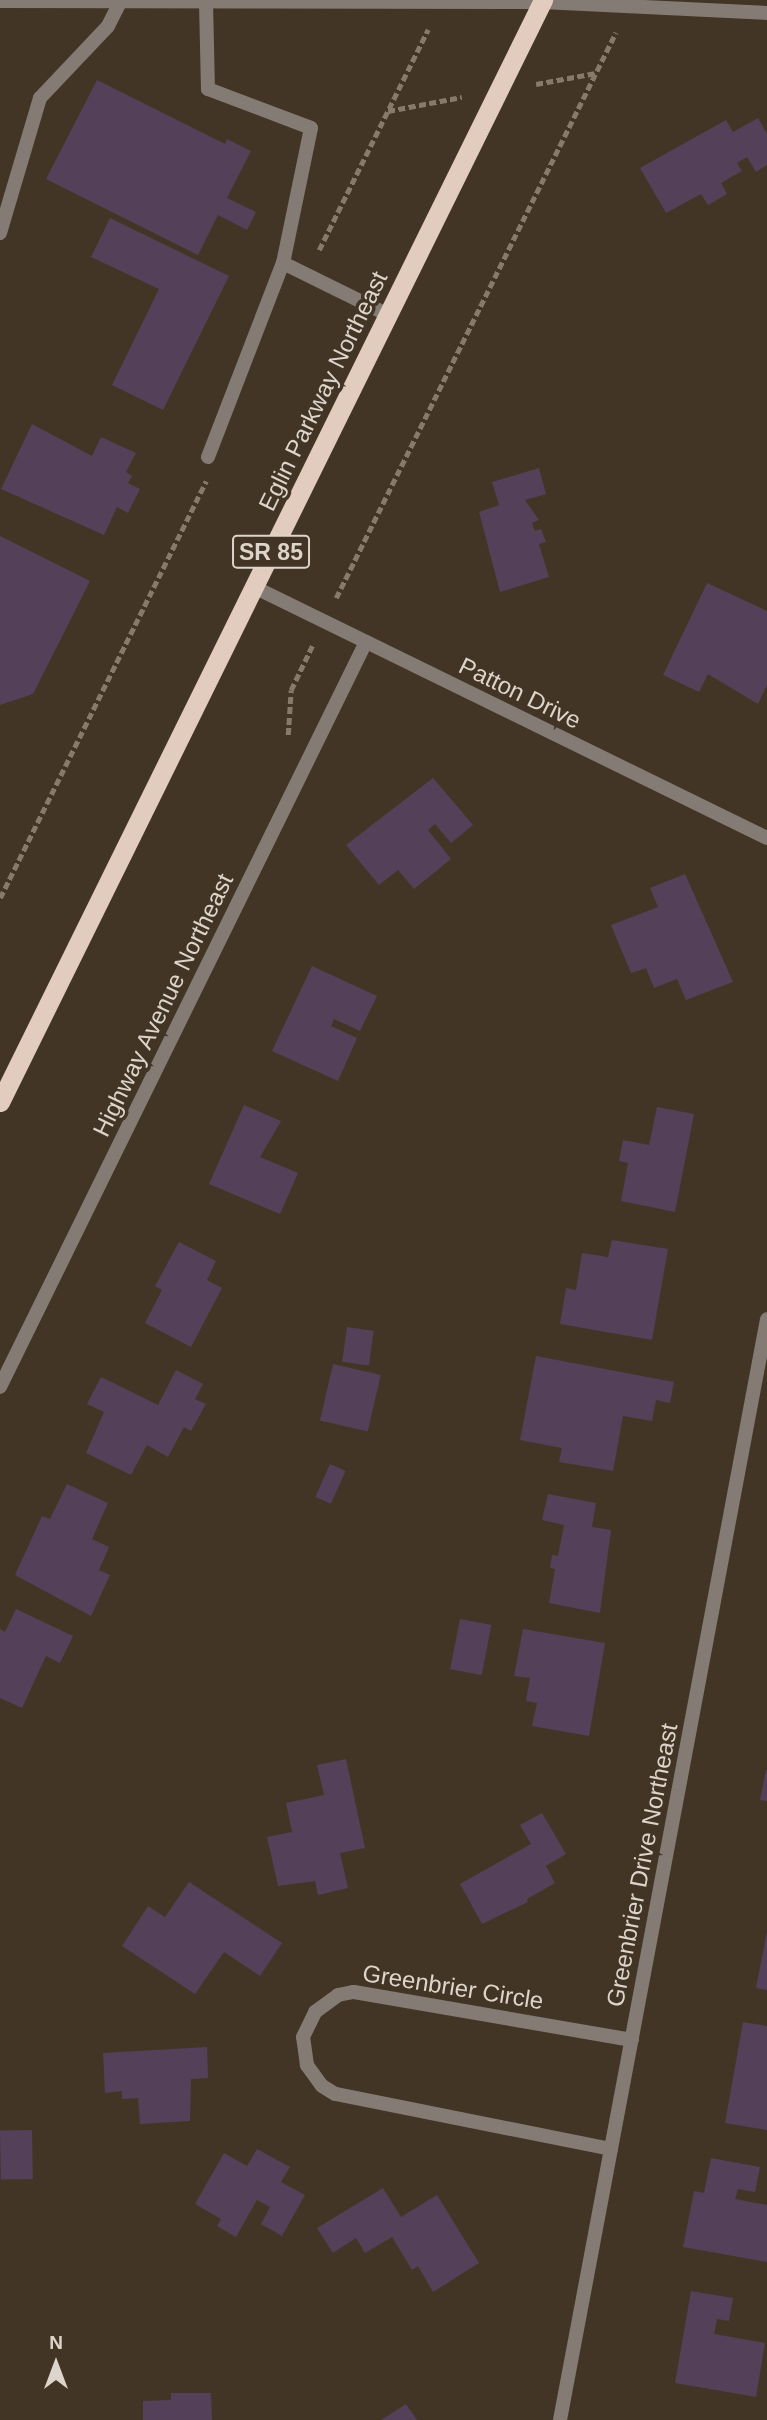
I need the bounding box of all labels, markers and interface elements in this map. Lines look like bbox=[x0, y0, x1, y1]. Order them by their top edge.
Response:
street label: Eglin Parkway Northeast bbox=[252, 267, 394, 515]
road number: SR 85 bbox=[231, 532, 311, 572]
street label: Patton Drive bbox=[454, 651, 586, 735]
street label: Highway Avenue Northeast bbox=[86, 868, 240, 1142]
street label: Greenbrier Drive Northeast bbox=[600, 1721, 684, 2009]
street label: Greenbrier Circle bbox=[361, 1958, 545, 2016]
north arrow bbox=[21, 2329, 91, 2399]
text: N bbox=[49, 2332, 63, 2353]

